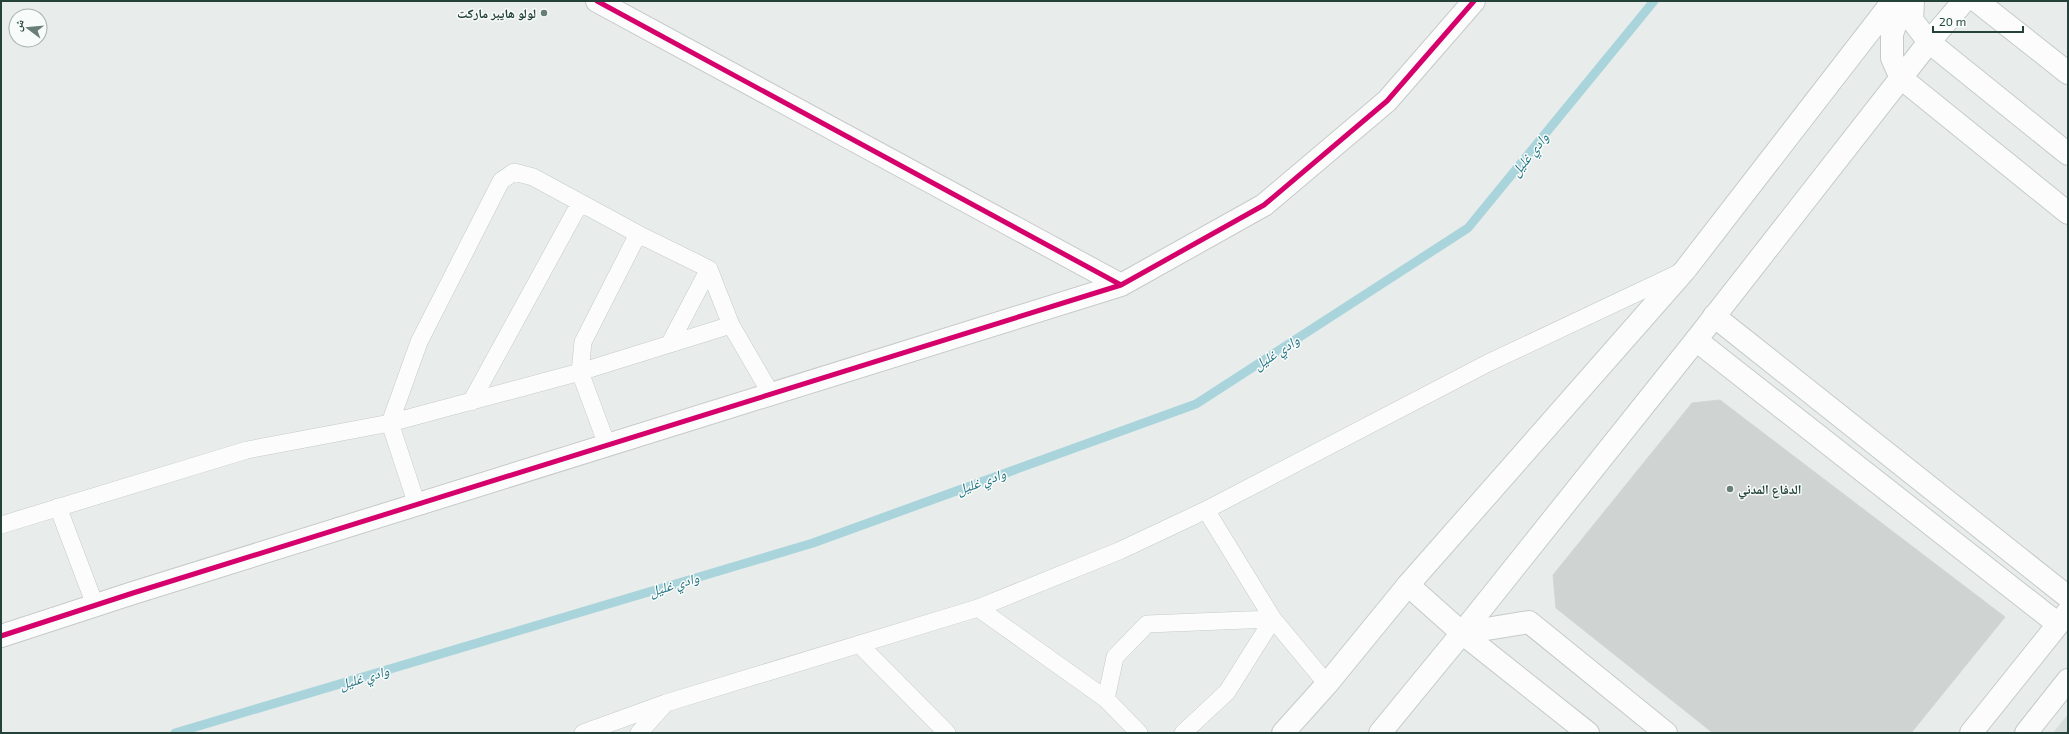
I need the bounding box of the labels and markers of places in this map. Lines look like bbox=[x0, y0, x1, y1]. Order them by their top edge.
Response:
place label: لولو هايبر ماركت bbox=[457, 5, 536, 21]
marker: لولو هايبر ماركت bbox=[539, 8, 549, 18]
place label: الدفاع المدني bbox=[1738, 481, 1802, 500]
marker: الدفاع المدني bbox=[1725, 484, 1735, 494]

